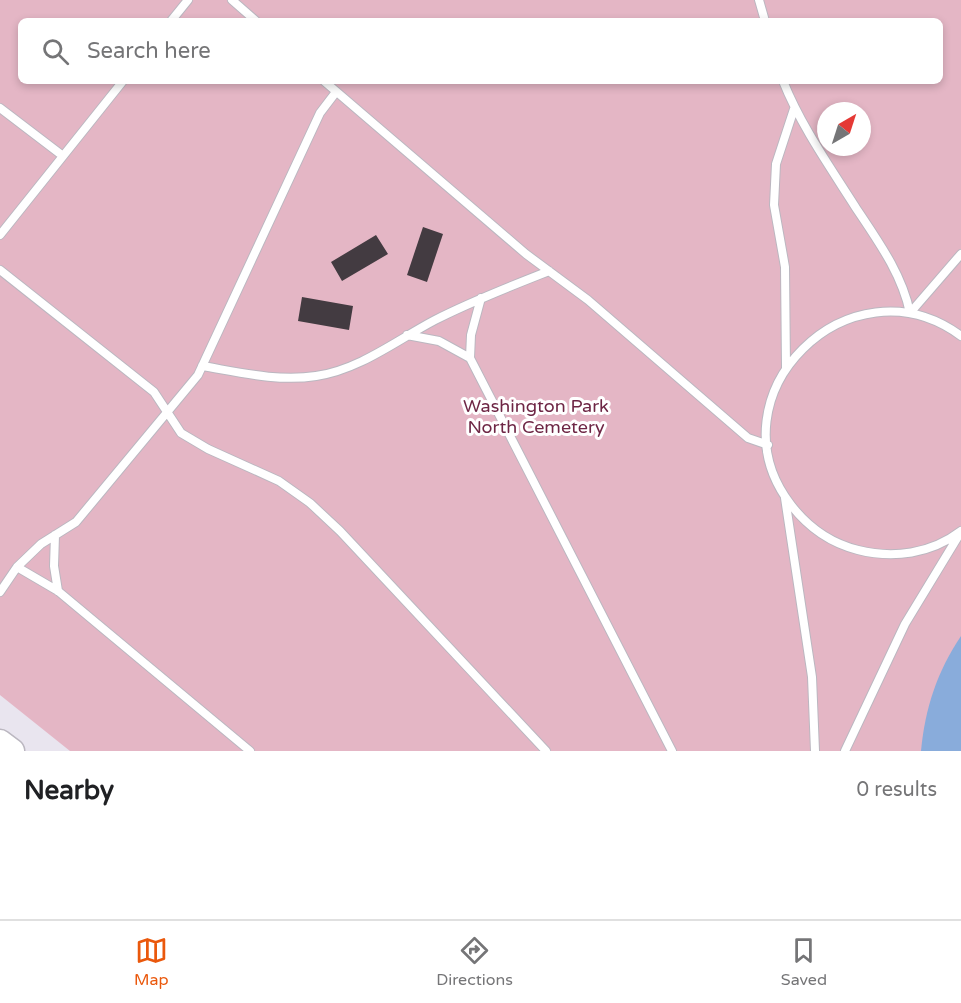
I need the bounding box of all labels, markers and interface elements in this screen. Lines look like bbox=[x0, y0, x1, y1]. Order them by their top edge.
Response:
search box bbox=[18, 18, 943, 84]
icon: search bbox=[39, 35, 72, 68]
text: Search here bbox=[87, 38, 211, 64]
north arrow bbox=[817, 102, 871, 156]
park label: Washington Park North Cemetery bbox=[463, 395, 609, 438]
text: Nearby bbox=[24, 775, 114, 806]
text: 0 results bbox=[857, 778, 937, 802]
tab: Map bbox=[134, 934, 168, 990]
tab: Directions bbox=[436, 934, 513, 990]
tab: Saved bbox=[781, 934, 827, 990]

